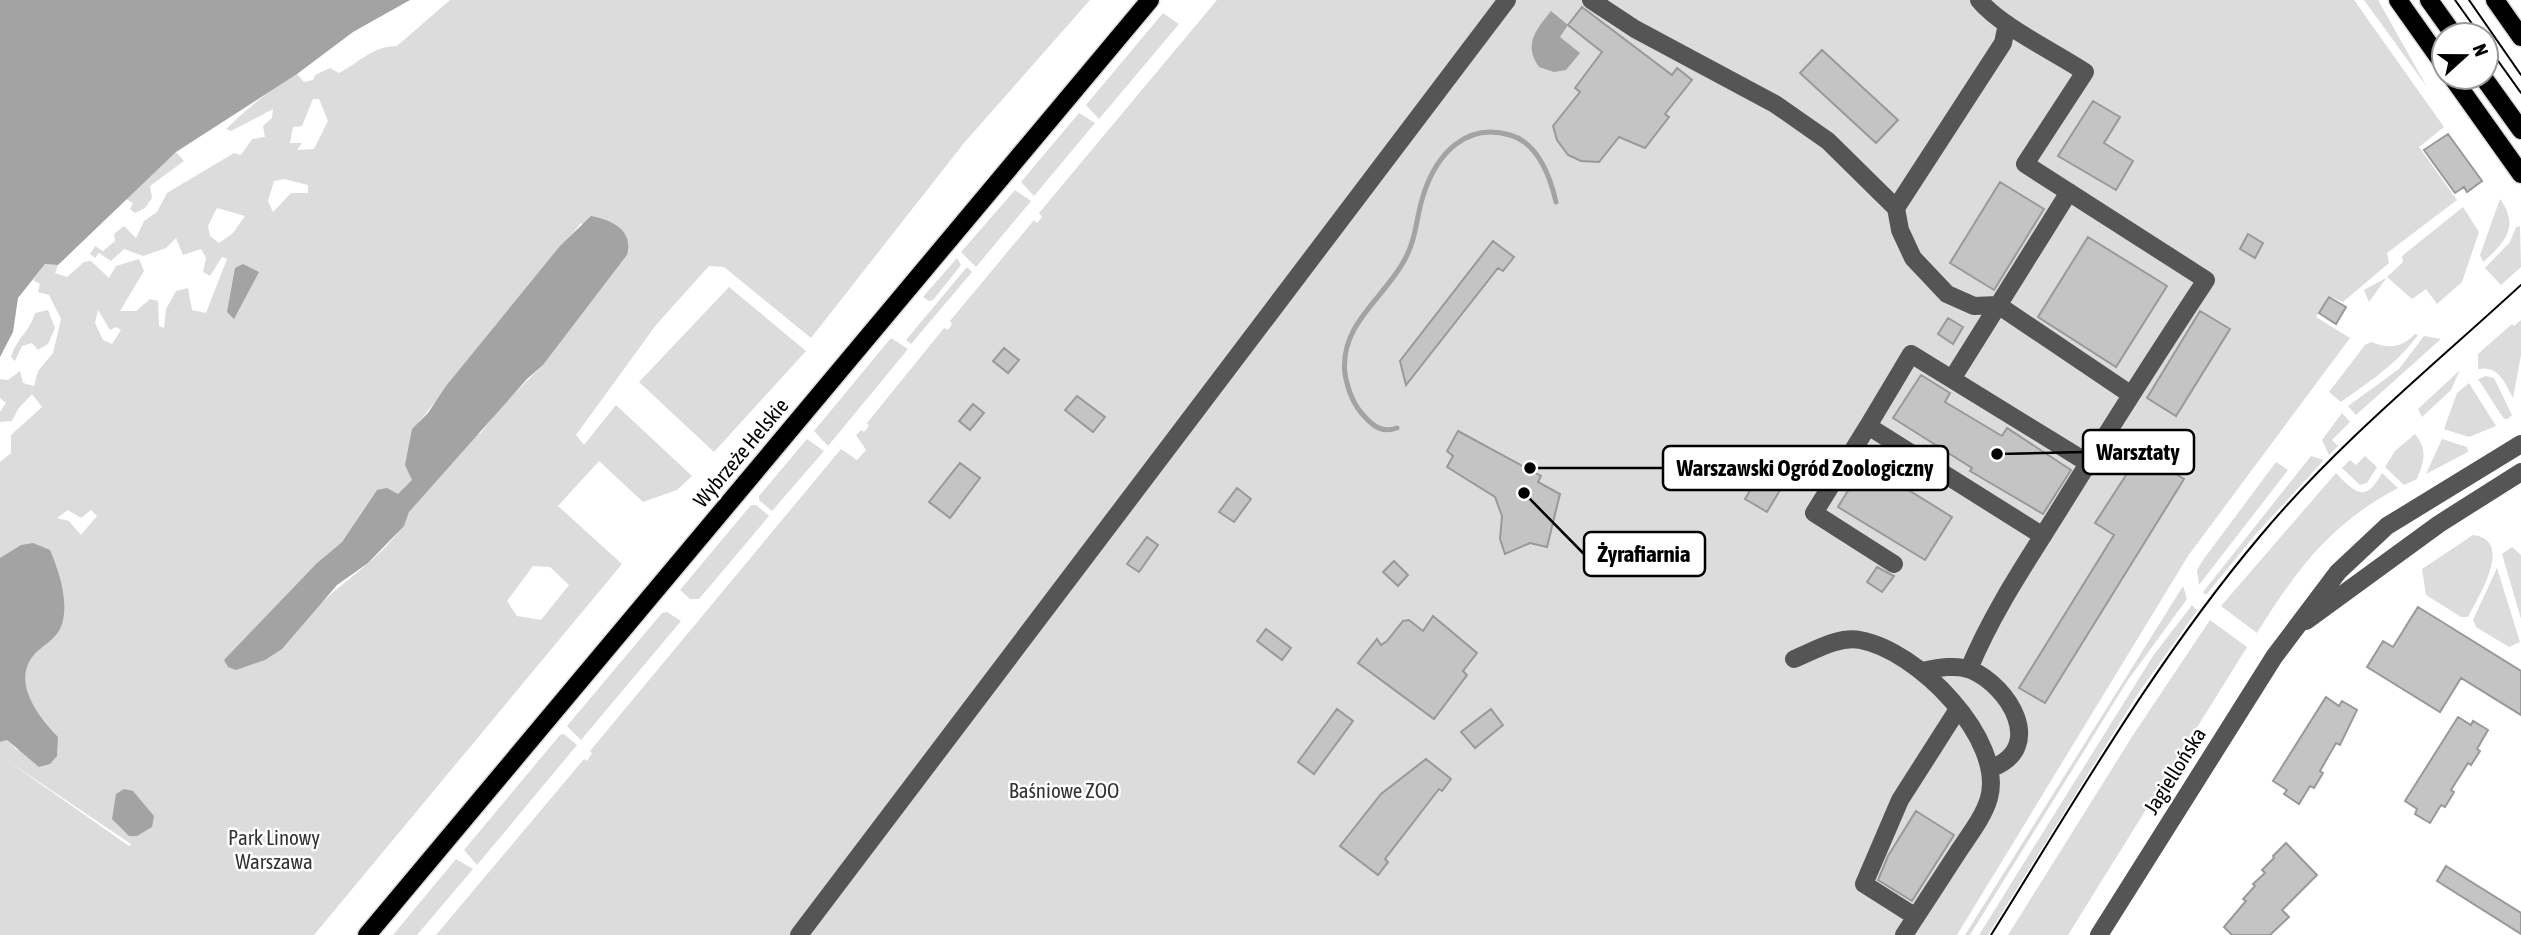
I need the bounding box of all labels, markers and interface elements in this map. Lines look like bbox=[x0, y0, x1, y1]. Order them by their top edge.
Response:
north arrow bbox=[2430, 21, 2500, 91]
text: N bbox=[2469, 41, 2493, 59]
street label: Wybrzeże Helskie bbox=[688, 393, 793, 512]
callout: Warsztaty bbox=[2083, 430, 2194, 474]
text: Warsztaty bbox=[2095, 439, 2180, 465]
callout: Warszawski Ogród Zoologiczny bbox=[1663, 446, 1948, 490]
text: Warszawski Ogród Zoologiczny bbox=[1675, 455, 1934, 481]
callout: Żyrafiarnia bbox=[1584, 532, 1705, 576]
text: Żyrafiarnia bbox=[1597, 541, 1691, 567]
street label: Jagiellońska bbox=[2138, 723, 2210, 818]
park label: Baśniowe ZOO bbox=[1009, 778, 1119, 802]
park label: Park Linowy Warszawa bbox=[228, 825, 320, 873]

